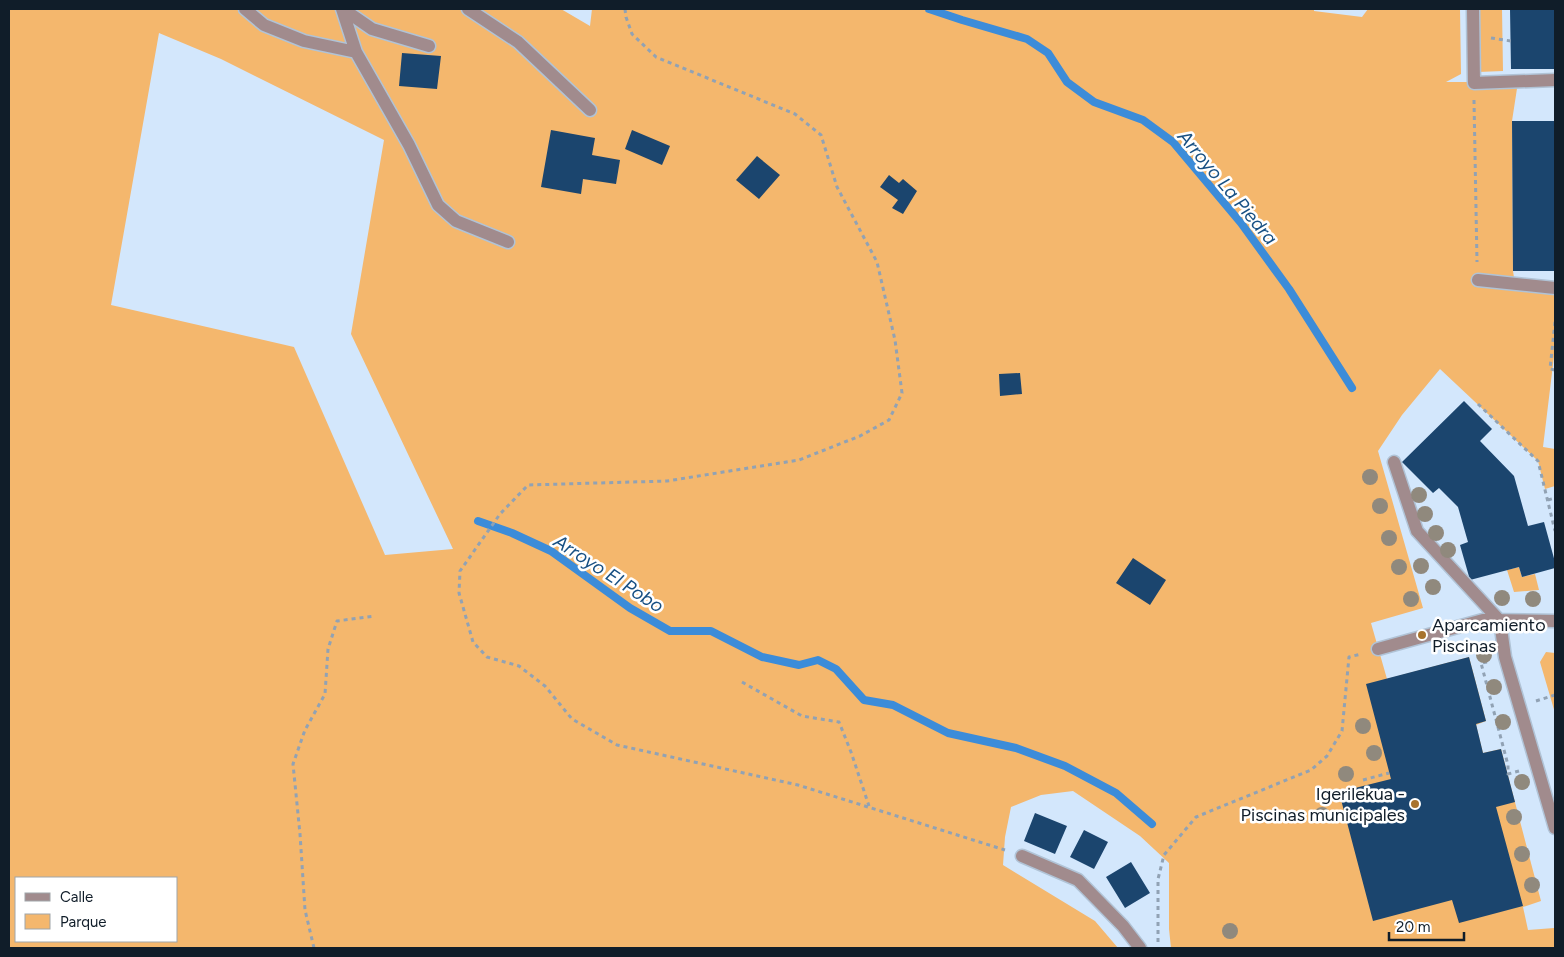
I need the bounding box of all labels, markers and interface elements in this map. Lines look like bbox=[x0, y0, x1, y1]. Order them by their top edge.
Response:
water label: Arroyo La Piedra bbox=[1172, 125, 1282, 249]
water label: Arroyo El Pobo bbox=[549, 529, 668, 617]
place label: Aparcamiento Piscinas bbox=[1432, 614, 1546, 657]
marker: Aparcamiento Piscinas bbox=[1416, 629, 1428, 641]
place label: Igerilekua - Piscinas municipales bbox=[1241, 783, 1405, 826]
marker: Igerilekua - Piscinas municipales bbox=[1409, 798, 1421, 810]
legend bbox=[15, 877, 178, 942]
text: Calle bbox=[60, 888, 93, 906]
scale bar bbox=[1389, 910, 1464, 942]
text: Parque bbox=[60, 913, 107, 931]
text: 20 m bbox=[1396, 918, 1430, 936]

